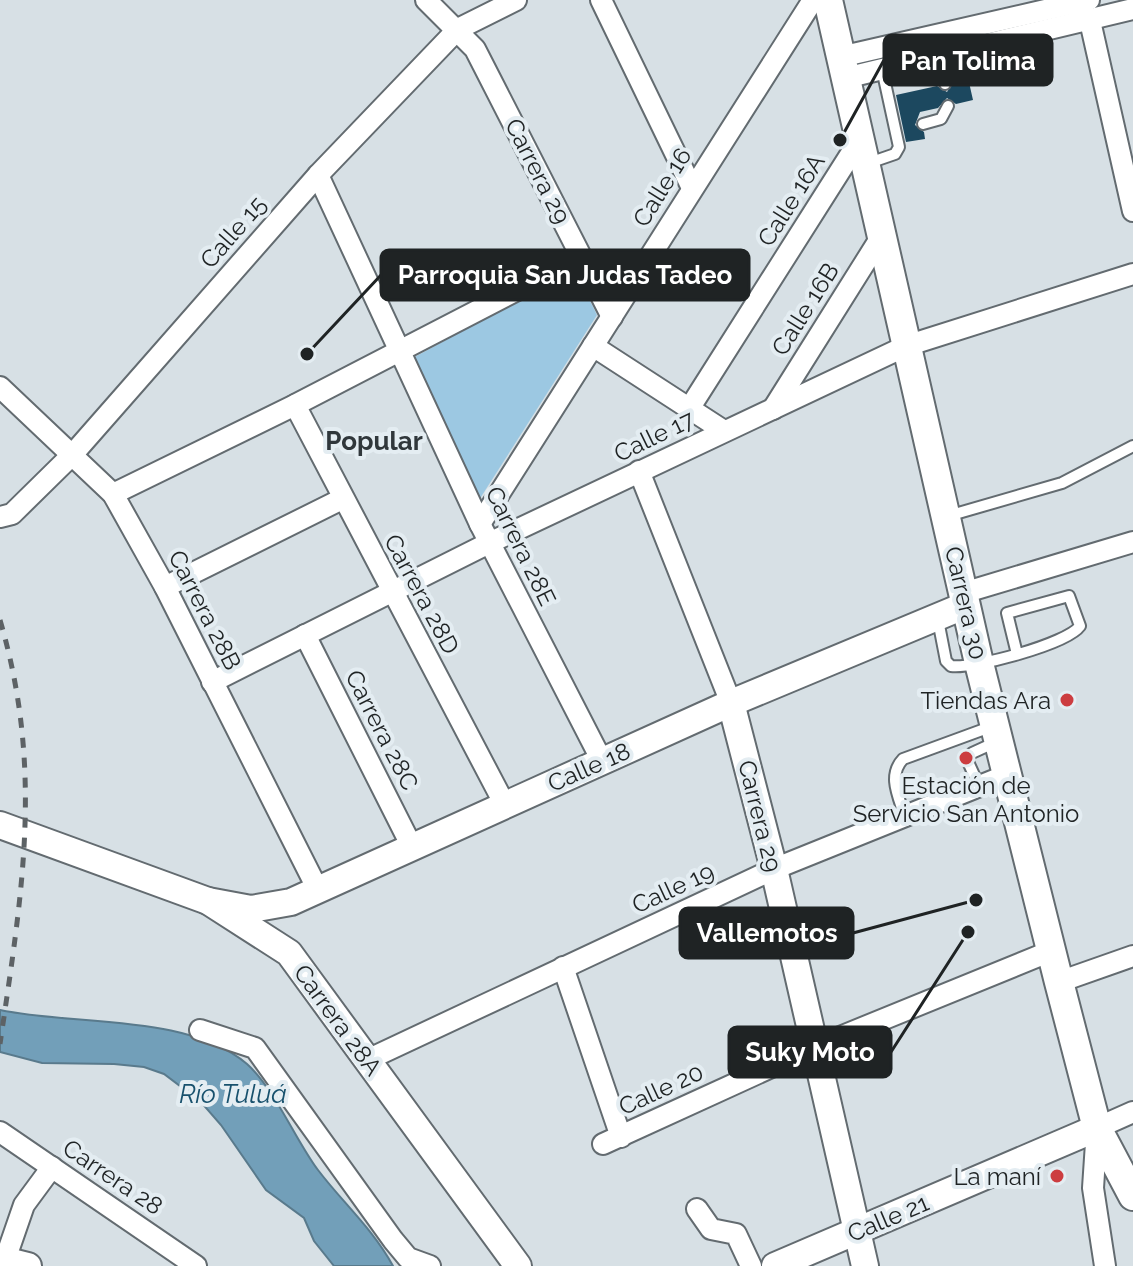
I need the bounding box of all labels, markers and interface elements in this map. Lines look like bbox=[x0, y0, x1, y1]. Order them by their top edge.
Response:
callout: Pan Tolima bbox=[884, 35, 1052, 85]
text: Pan Tolima bbox=[900, 46, 1036, 76]
street label: Carrera 29 bbox=[499, 114, 577, 228]
street label: Calle 16 bbox=[627, 142, 697, 232]
street label: Calle 16A bbox=[751, 148, 831, 252]
street label: Calle 15 bbox=[194, 190, 272, 274]
callout: Parroquia San Judas Tadeo bbox=[381, 250, 749, 300]
street label: Calle 16B bbox=[765, 257, 845, 361]
text: Parroquia San Judas Tadeo bbox=[398, 260, 732, 290]
street label: Calle 17 bbox=[609, 404, 699, 468]
district label: Popular bbox=[325, 426, 423, 456]
street label: Carrera 28E bbox=[480, 482, 562, 610]
street label: Carrera 28D bbox=[378, 529, 466, 659]
street label: Carrera 30 bbox=[939, 544, 993, 662]
street label: Carrera 28B bbox=[162, 545, 248, 675]
street label: Carrera 28C bbox=[339, 665, 425, 795]
place label: Tiendas Ara bbox=[920, 686, 1051, 715]
marker: Tiendas Ara bbox=[1058, 691, 1076, 709]
street label: Calle 18 bbox=[543, 736, 635, 798]
marker: Estación de Servicio San Antonio bbox=[957, 749, 975, 767]
street label: Carrera 29 bbox=[732, 757, 788, 875]
place label: Estación de Servicio San Antonio bbox=[853, 771, 1079, 828]
street label: Calle 19 bbox=[627, 856, 719, 920]
callout: Vallemotos bbox=[680, 908, 853, 958]
text: Vallemotos bbox=[696, 918, 838, 948]
street label: Carrera 28A bbox=[288, 959, 388, 1081]
callout: Suky Moto bbox=[729, 1027, 891, 1077]
text: Suky Moto bbox=[745, 1037, 875, 1067]
street label: Calle 20 bbox=[614, 1057, 708, 1121]
water label: Río Tuluá bbox=[179, 1079, 287, 1109]
street label: Carrera 28 bbox=[57, 1133, 169, 1221]
place label: La maní bbox=[953, 1162, 1042, 1191]
marker: La maní bbox=[1048, 1167, 1066, 1185]
street label: Calle 21 bbox=[843, 1188, 933, 1248]

